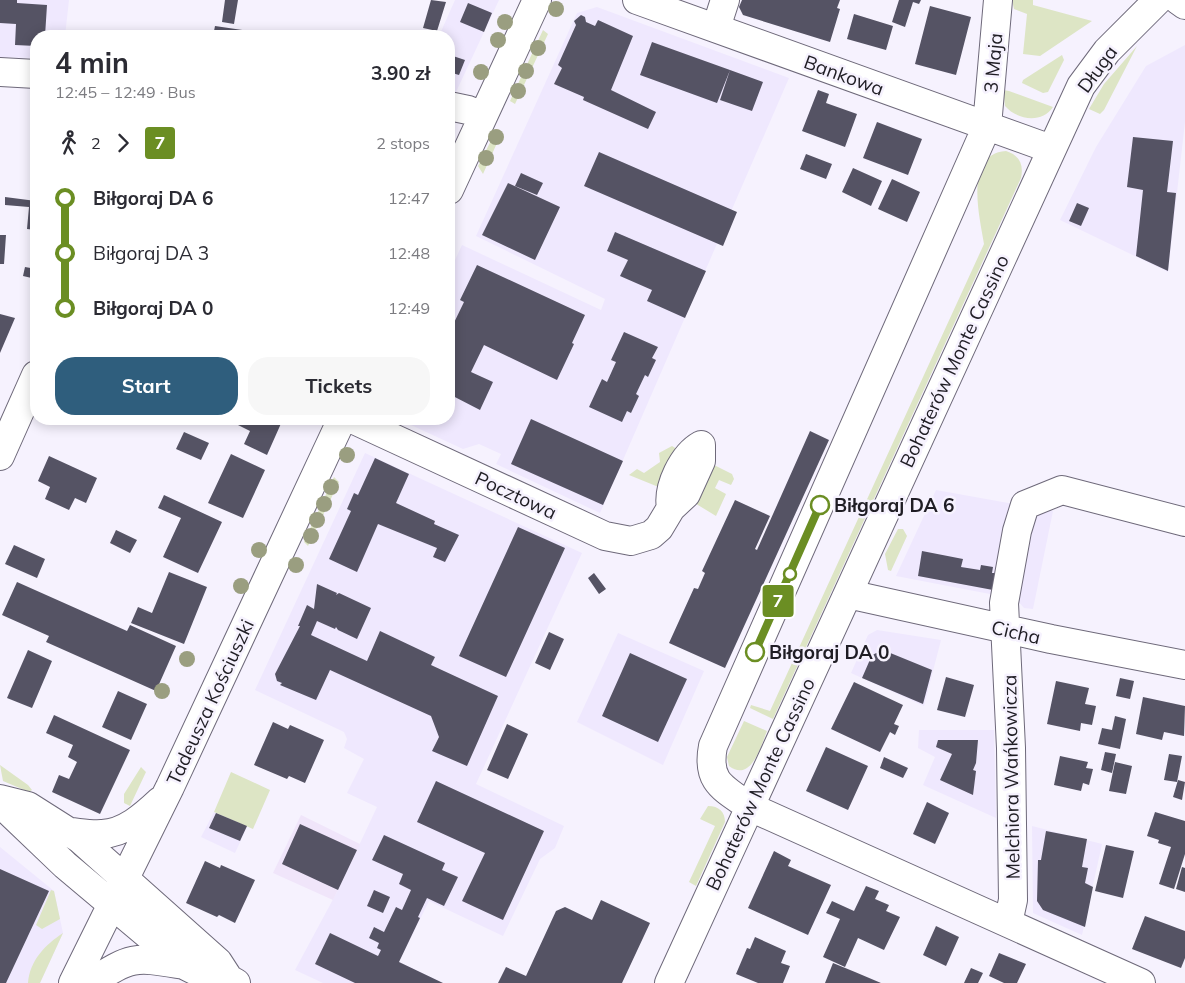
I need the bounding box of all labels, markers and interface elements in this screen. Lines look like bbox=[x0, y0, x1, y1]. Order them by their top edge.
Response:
street label: 3 Maja bbox=[978, 32, 1008, 94]
street label: Długa bbox=[1072, 41, 1122, 97]
text: 4 min bbox=[55, 45, 129, 80]
street label: Bankowa bbox=[801, 49, 887, 101]
text: 3.90 zł bbox=[371, 61, 430, 85]
text: 12:45 – 12:49 · Bus bbox=[55, 82, 196, 102]
icon: walk bbox=[55, 129, 83, 157]
icon: forward bbox=[109, 129, 137, 157]
text: 7 bbox=[155, 131, 165, 154]
text: 2 bbox=[91, 133, 101, 153]
text: 2 stops bbox=[376, 133, 430, 153]
text: Biłgoraj DA 6 bbox=[93, 186, 213, 210]
text: 12:47 bbox=[388, 188, 430, 208]
text: Biłgoraj DA 3 bbox=[93, 241, 209, 265]
text: 12:48 bbox=[388, 243, 430, 263]
street label: Bohaterów Monte Cassino bbox=[894, 251, 1014, 471]
text: Biłgoraj DA 0 bbox=[93, 296, 213, 320]
text: 12:49 bbox=[388, 298, 430, 318]
button: Start bbox=[55, 357, 238, 415]
button: Tickets bbox=[248, 357, 430, 415]
street label: Pocztowa bbox=[471, 466, 561, 524]
place label: Biłgoraj DA 6 bbox=[834, 493, 954, 517]
marker: Biłgoraj DA 6 bbox=[810, 495, 830, 515]
unlabelled marker bbox=[783, 567, 797, 581]
line badge: 7 bbox=[762, 585, 794, 617]
text: 7 bbox=[773, 589, 783, 612]
street label: Tadeusza Kościuszki bbox=[161, 615, 259, 789]
street label: Cicha bbox=[989, 615, 1043, 649]
place label: Biłgoraj DA 0 bbox=[769, 640, 889, 664]
marker: Biłgoraj DA 0 bbox=[745, 642, 765, 662]
street label: Bohaterów Monte Cassino bbox=[700, 674, 820, 894]
street label: Melchiora Wańkowicza bbox=[997, 674, 1025, 880]

